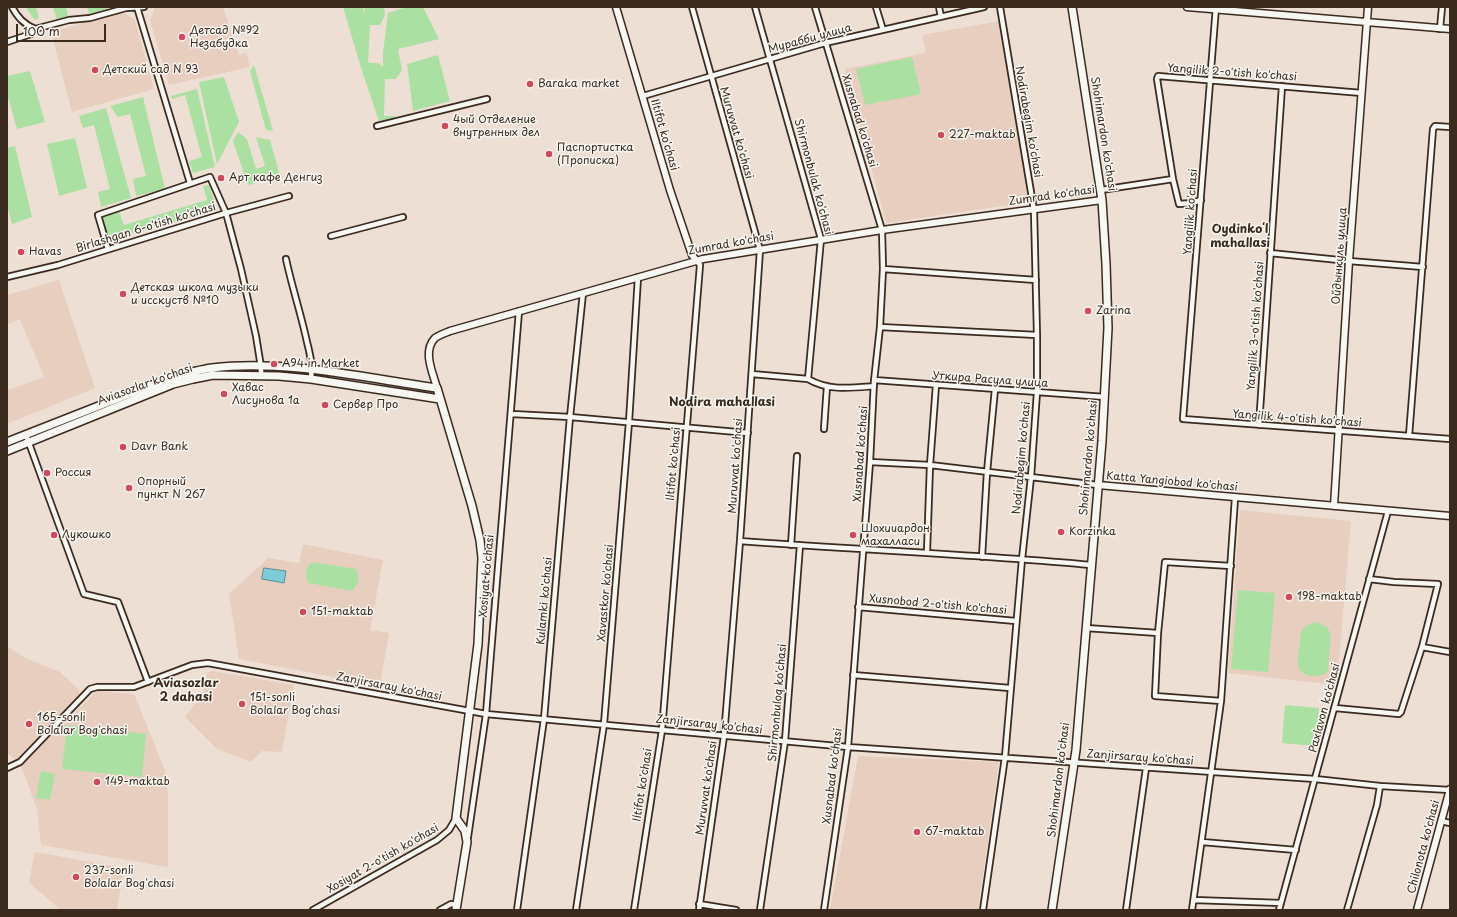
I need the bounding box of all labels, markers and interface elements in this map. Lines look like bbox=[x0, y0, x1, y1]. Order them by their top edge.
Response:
scale bar bbox=[18, 16, 108, 42]
text: 100 m bbox=[23, 22, 60, 40]
street label: Мурабби улица bbox=[767, 22, 853, 56]
place label: Детсад №92 Незабудка bbox=[190, 24, 260, 50]
marker: Детсад №92 Незабудка bbox=[177, 32, 187, 42]
street label: Yangilik 2-o'tish ko'chasi bbox=[1167, 62, 1297, 84]
place label: Детский сад N 93 bbox=[103, 63, 199, 77]
marker: Детский сад N 93 bbox=[90, 65, 100, 75]
street label: Nodirabegim ko'chasi bbox=[1012, 65, 1044, 179]
street label: Xusnabad ko'chasi bbox=[839, 73, 879, 169]
street label: Shohimardon ko'chasi bbox=[1087, 76, 1119, 192]
place label: Baraka market bbox=[538, 77, 620, 91]
marker: Baraka market bbox=[525, 79, 535, 89]
street label: Muruvvat ko'chasi bbox=[717, 85, 755, 181]
street label: Iltifot ko'chasi bbox=[647, 98, 681, 172]
place label: 4ый Отделение внутренных дел bbox=[453, 113, 540, 139]
street label: Shirmonbulak ko'chasi bbox=[791, 117, 835, 237]
marker: 4ый Отделение внутренных дел bbox=[440, 121, 450, 131]
place label: 227-maktab bbox=[949, 128, 1016, 142]
marker: 227-maktab bbox=[936, 130, 946, 140]
place label: Паспортистка (Прописка) bbox=[557, 141, 633, 167]
marker: Паспортистка (Прописка) bbox=[544, 149, 554, 159]
street label: Yangilik ko'chasi bbox=[1181, 169, 1201, 255]
place label: Арт кафе Денгиз bbox=[229, 171, 323, 185]
marker: Арт кафе Денгиз bbox=[216, 173, 226, 183]
street label: Zumrad ko'chasi bbox=[1008, 183, 1096, 209]
street label: Birlashgan 6-o'tish ko'chasi bbox=[74, 200, 218, 256]
street label: Ойдынкуль улица bbox=[1330, 207, 1350, 305]
district label: Oydinkoʻl mahallasi bbox=[1210, 223, 1270, 251]
street label: Zumrad ko'chasi bbox=[687, 230, 775, 258]
place label: Havas bbox=[29, 245, 62, 259]
marker: Havas bbox=[16, 247, 26, 257]
street label: Yangilik 3-o'tish ko'chasi bbox=[1245, 261, 1267, 391]
place label: Детская школа музыки и исскуств №10 bbox=[131, 281, 259, 307]
marker: Детская школа музыки и исскуств №10 bbox=[118, 289, 128, 299]
place label: Zarina bbox=[1096, 304, 1131, 318]
marker: Zarina bbox=[1083, 306, 1093, 316]
place label: A94 in Market bbox=[282, 357, 359, 371]
marker: A94 in Market bbox=[269, 359, 279, 369]
street label: Aviasozlar ko'chasi bbox=[96, 362, 194, 408]
street label: Уткира Расула улица bbox=[931, 369, 1049, 391]
place label: Хавас Лисунова 1а bbox=[232, 381, 300, 407]
marker: Хавас Лисунова 1а bbox=[219, 389, 229, 399]
district label: Nodira mahallasi bbox=[669, 396, 775, 410]
place label: Сервер Про bbox=[333, 398, 398, 412]
marker: Сервер Про bbox=[320, 400, 330, 410]
street label: Shohimardon ko'chasi bbox=[1077, 400, 1101, 516]
street label: Nodirabegim ko'chasi bbox=[1010, 401, 1034, 515]
street label: Xusnabad ko'chasi bbox=[851, 405, 871, 503]
street label: Yangilik 4-o'tish ko'chasi bbox=[1232, 408, 1362, 430]
street label: Muruvvat ko'chasi bbox=[726, 418, 746, 514]
street label: Iltifot ko'chasi bbox=[664, 427, 684, 501]
place label: Davr Bank bbox=[131, 440, 188, 454]
marker: Davr Bank bbox=[118, 442, 128, 452]
place label: Россия bbox=[55, 466, 92, 480]
marker: Россия bbox=[42, 468, 52, 478]
street label: Katta Yangiobod ko'chasi bbox=[1106, 470, 1238, 494]
place label: Опорный пункт N 267 bbox=[137, 475, 205, 501]
marker: Опорный пункт N 267 bbox=[124, 483, 134, 493]
place label: Шохииардон махалласи bbox=[861, 522, 930, 548]
place label: Korzinka bbox=[1069, 525, 1116, 539]
marker: Korzinka bbox=[1056, 527, 1066, 537]
place label: Лукошко bbox=[62, 528, 111, 542]
marker: Лукошко bbox=[49, 530, 59, 540]
marker: Шохииардон махалласи bbox=[848, 530, 858, 540]
street label: Xosiyat ko'chasi bbox=[477, 534, 497, 618]
street label: Xavastkor ko'chasi bbox=[595, 544, 617, 642]
street label: Kulamki ko'chasi bbox=[535, 557, 555, 645]
place label: 198-maktab bbox=[1297, 590, 1362, 604]
street label: Xusnobod 2-o'tish ko'chasi bbox=[868, 592, 1008, 618]
marker: 198-maktab bbox=[1284, 592, 1294, 602]
place label: 151-maktab bbox=[311, 605, 373, 619]
marker: 151-maktab bbox=[298, 607, 308, 617]
street label: Shirmonbuloq ko'chasi bbox=[766, 643, 790, 763]
street label: Paxlavon ko'chasi bbox=[1307, 662, 1343, 754]
street label: Zanjirsaray ko'chasi bbox=[335, 670, 443, 704]
district label: Aviasozlar 2 dahasi bbox=[153, 677, 219, 705]
place label: 151-sonli Bolalar Bog'chasi bbox=[250, 691, 340, 717]
marker: 151-sonli Bolalar Bog'chasi bbox=[237, 699, 247, 709]
place label: 165-sonli Bolalar Bog'chasi bbox=[37, 711, 127, 737]
street label: Zanjirsaray ko'chasi bbox=[655, 713, 763, 737]
marker: 165-sonli Bolalar Bog'chasi bbox=[24, 719, 34, 729]
street label: Shohimardon ko'chasi bbox=[1045, 722, 1073, 838]
street label: Xusnabad ko'chasi bbox=[821, 727, 845, 825]
street label: Muruvvat ko'chasi bbox=[694, 740, 720, 836]
street label: Iltifot ko'chasi bbox=[631, 747, 655, 823]
street label: Zanjirsaray ko'chasi bbox=[1086, 748, 1194, 768]
place label: 149-maktab bbox=[105, 775, 170, 789]
marker: 149-maktab bbox=[92, 777, 102, 787]
street label: Chilonota ko'chasi bbox=[1405, 799, 1443, 895]
street label: Xosiyat 2-o'tish ko'chasi bbox=[325, 822, 441, 896]
place label: 67-maktab bbox=[925, 825, 984, 839]
marker: 67-maktab bbox=[912, 827, 922, 837]
place label: 237-sonli Bolalar Bog'chasi bbox=[84, 864, 174, 890]
marker: 237-sonli Bolalar Bog'chasi bbox=[71, 872, 81, 882]

